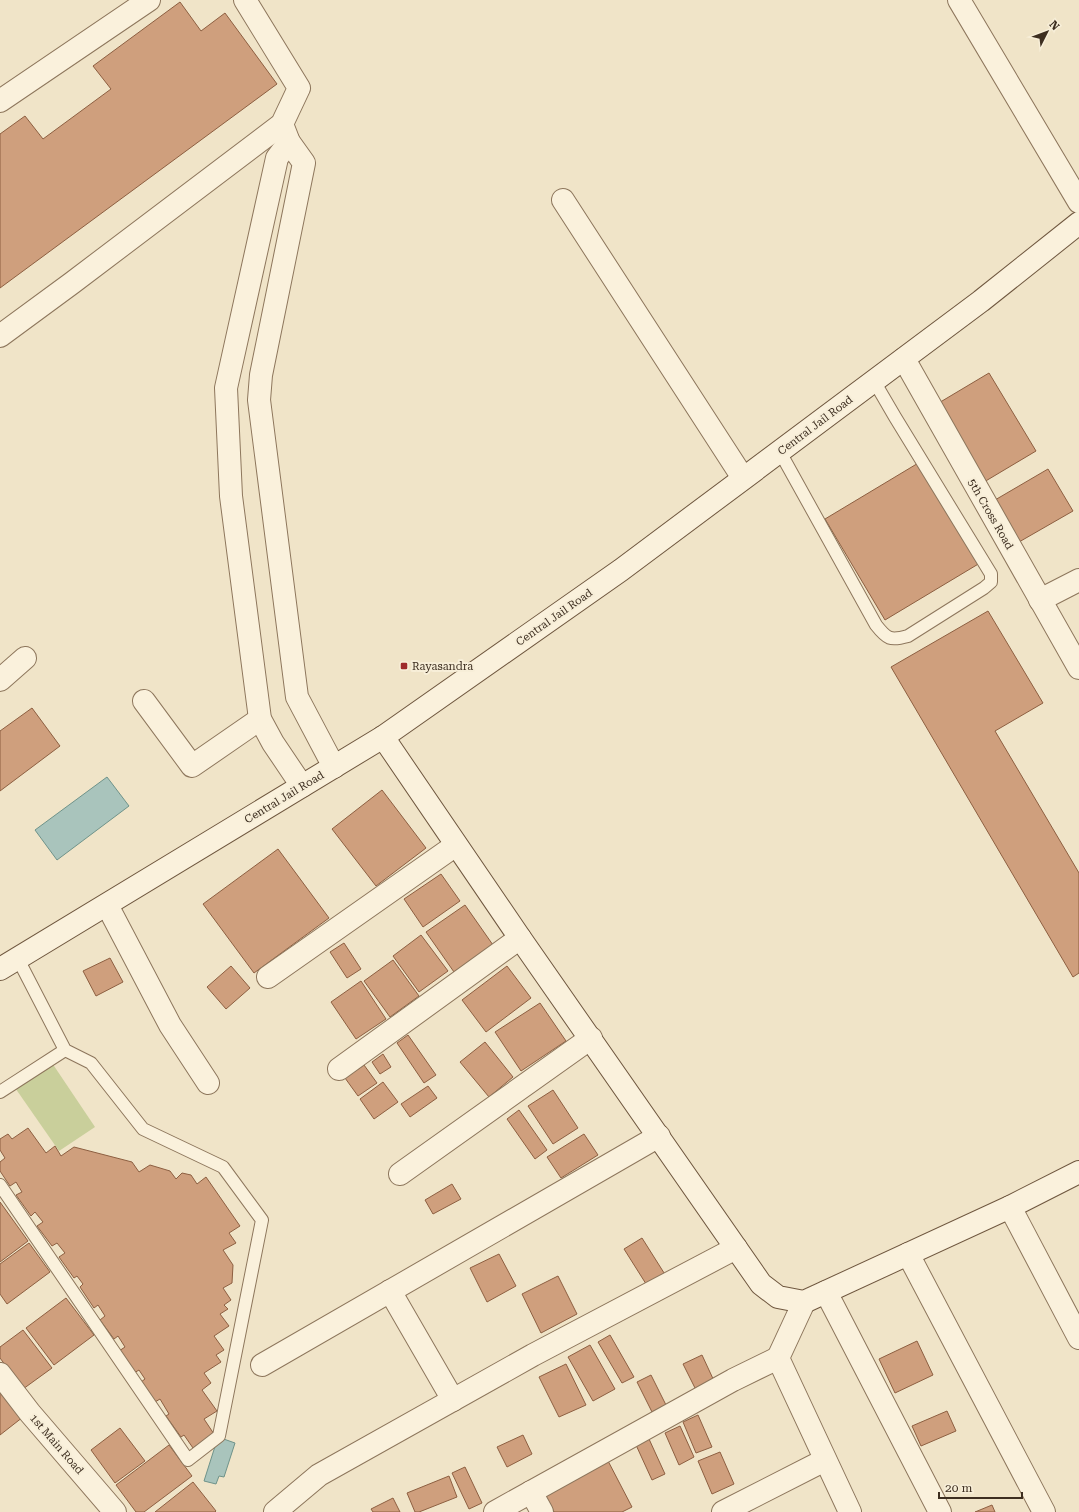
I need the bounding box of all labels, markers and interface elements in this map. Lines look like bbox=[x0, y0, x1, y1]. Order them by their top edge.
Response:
north arrow bbox=[1027, 12, 1067, 52]
text: N bbox=[1046, 18, 1062, 34]
street label: Central Jail Road bbox=[775, 393, 855, 458]
street label: 5th Cross Road bbox=[965, 477, 1016, 552]
street label: Central Jail Road bbox=[514, 586, 595, 649]
place label: Rayasandra bbox=[412, 660, 473, 673]
marker: Rayasandra bbox=[399, 661, 409, 671]
street label: Central Jail Road bbox=[242, 769, 326, 826]
street label: 1st Main Road bbox=[27, 1412, 86, 1477]
scale bar bbox=[939, 1474, 1022, 1500]
text: 20 m bbox=[945, 1481, 972, 1495]

